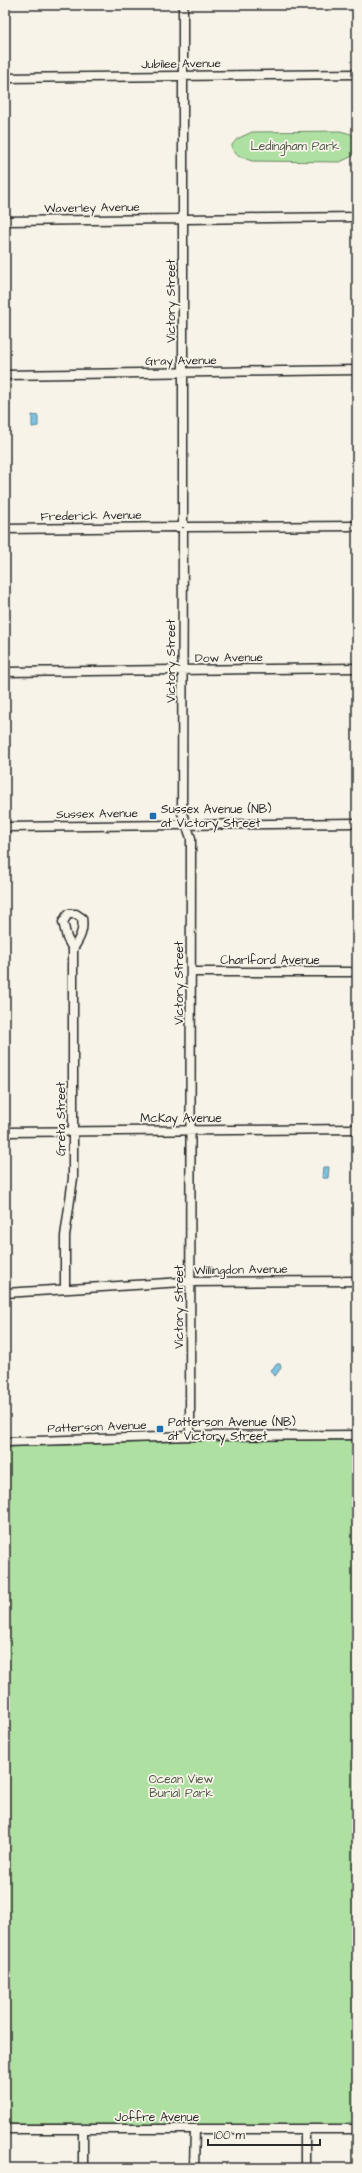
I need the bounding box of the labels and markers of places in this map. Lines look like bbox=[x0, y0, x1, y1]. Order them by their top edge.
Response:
place label: Sussex Avenue (NB) at Victory Street bbox=[161, 801, 271, 833]
marker: Sussex Avenue (NB) at Victory Street bbox=[148, 811, 158, 821]
place label: Patterson Avenue (NB) at Victory Street bbox=[168, 1414, 296, 1446]
marker: Patterson Avenue (NB) at Victory Street bbox=[155, 1424, 165, 1434]

